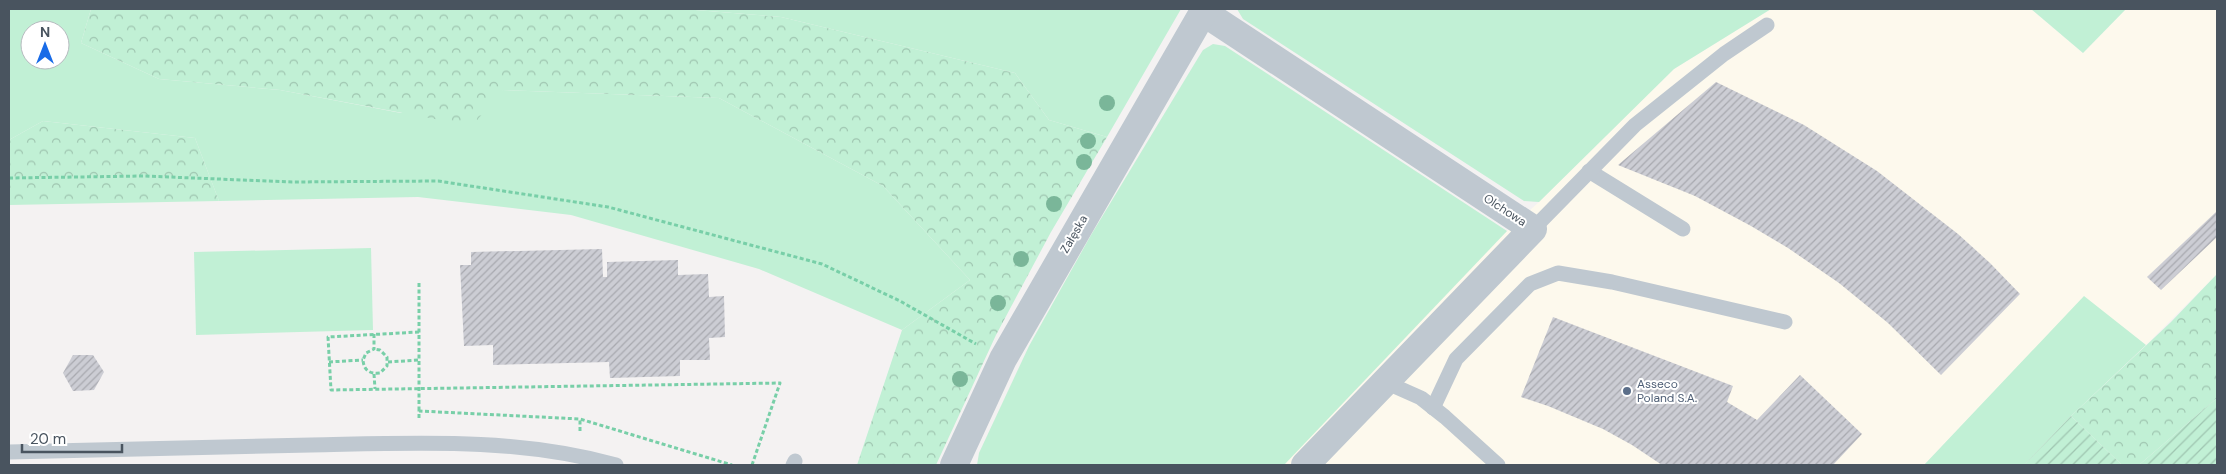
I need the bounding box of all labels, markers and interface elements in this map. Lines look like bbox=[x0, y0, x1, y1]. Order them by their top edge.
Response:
north arrow bbox=[20, 20, 70, 70]
text: N bbox=[40, 23, 50, 41]
street label: Olchowa bbox=[1480, 190, 1530, 230]
street label: Załęska bbox=[1057, 212, 1091, 256]
place label: Asseco Poland S.A. bbox=[1637, 376, 1697, 406]
marker: Asseco Poland S.A. bbox=[1621, 385, 1633, 397]
scale bar bbox=[22, 422, 122, 454]
text: 20 m bbox=[30, 429, 66, 449]

